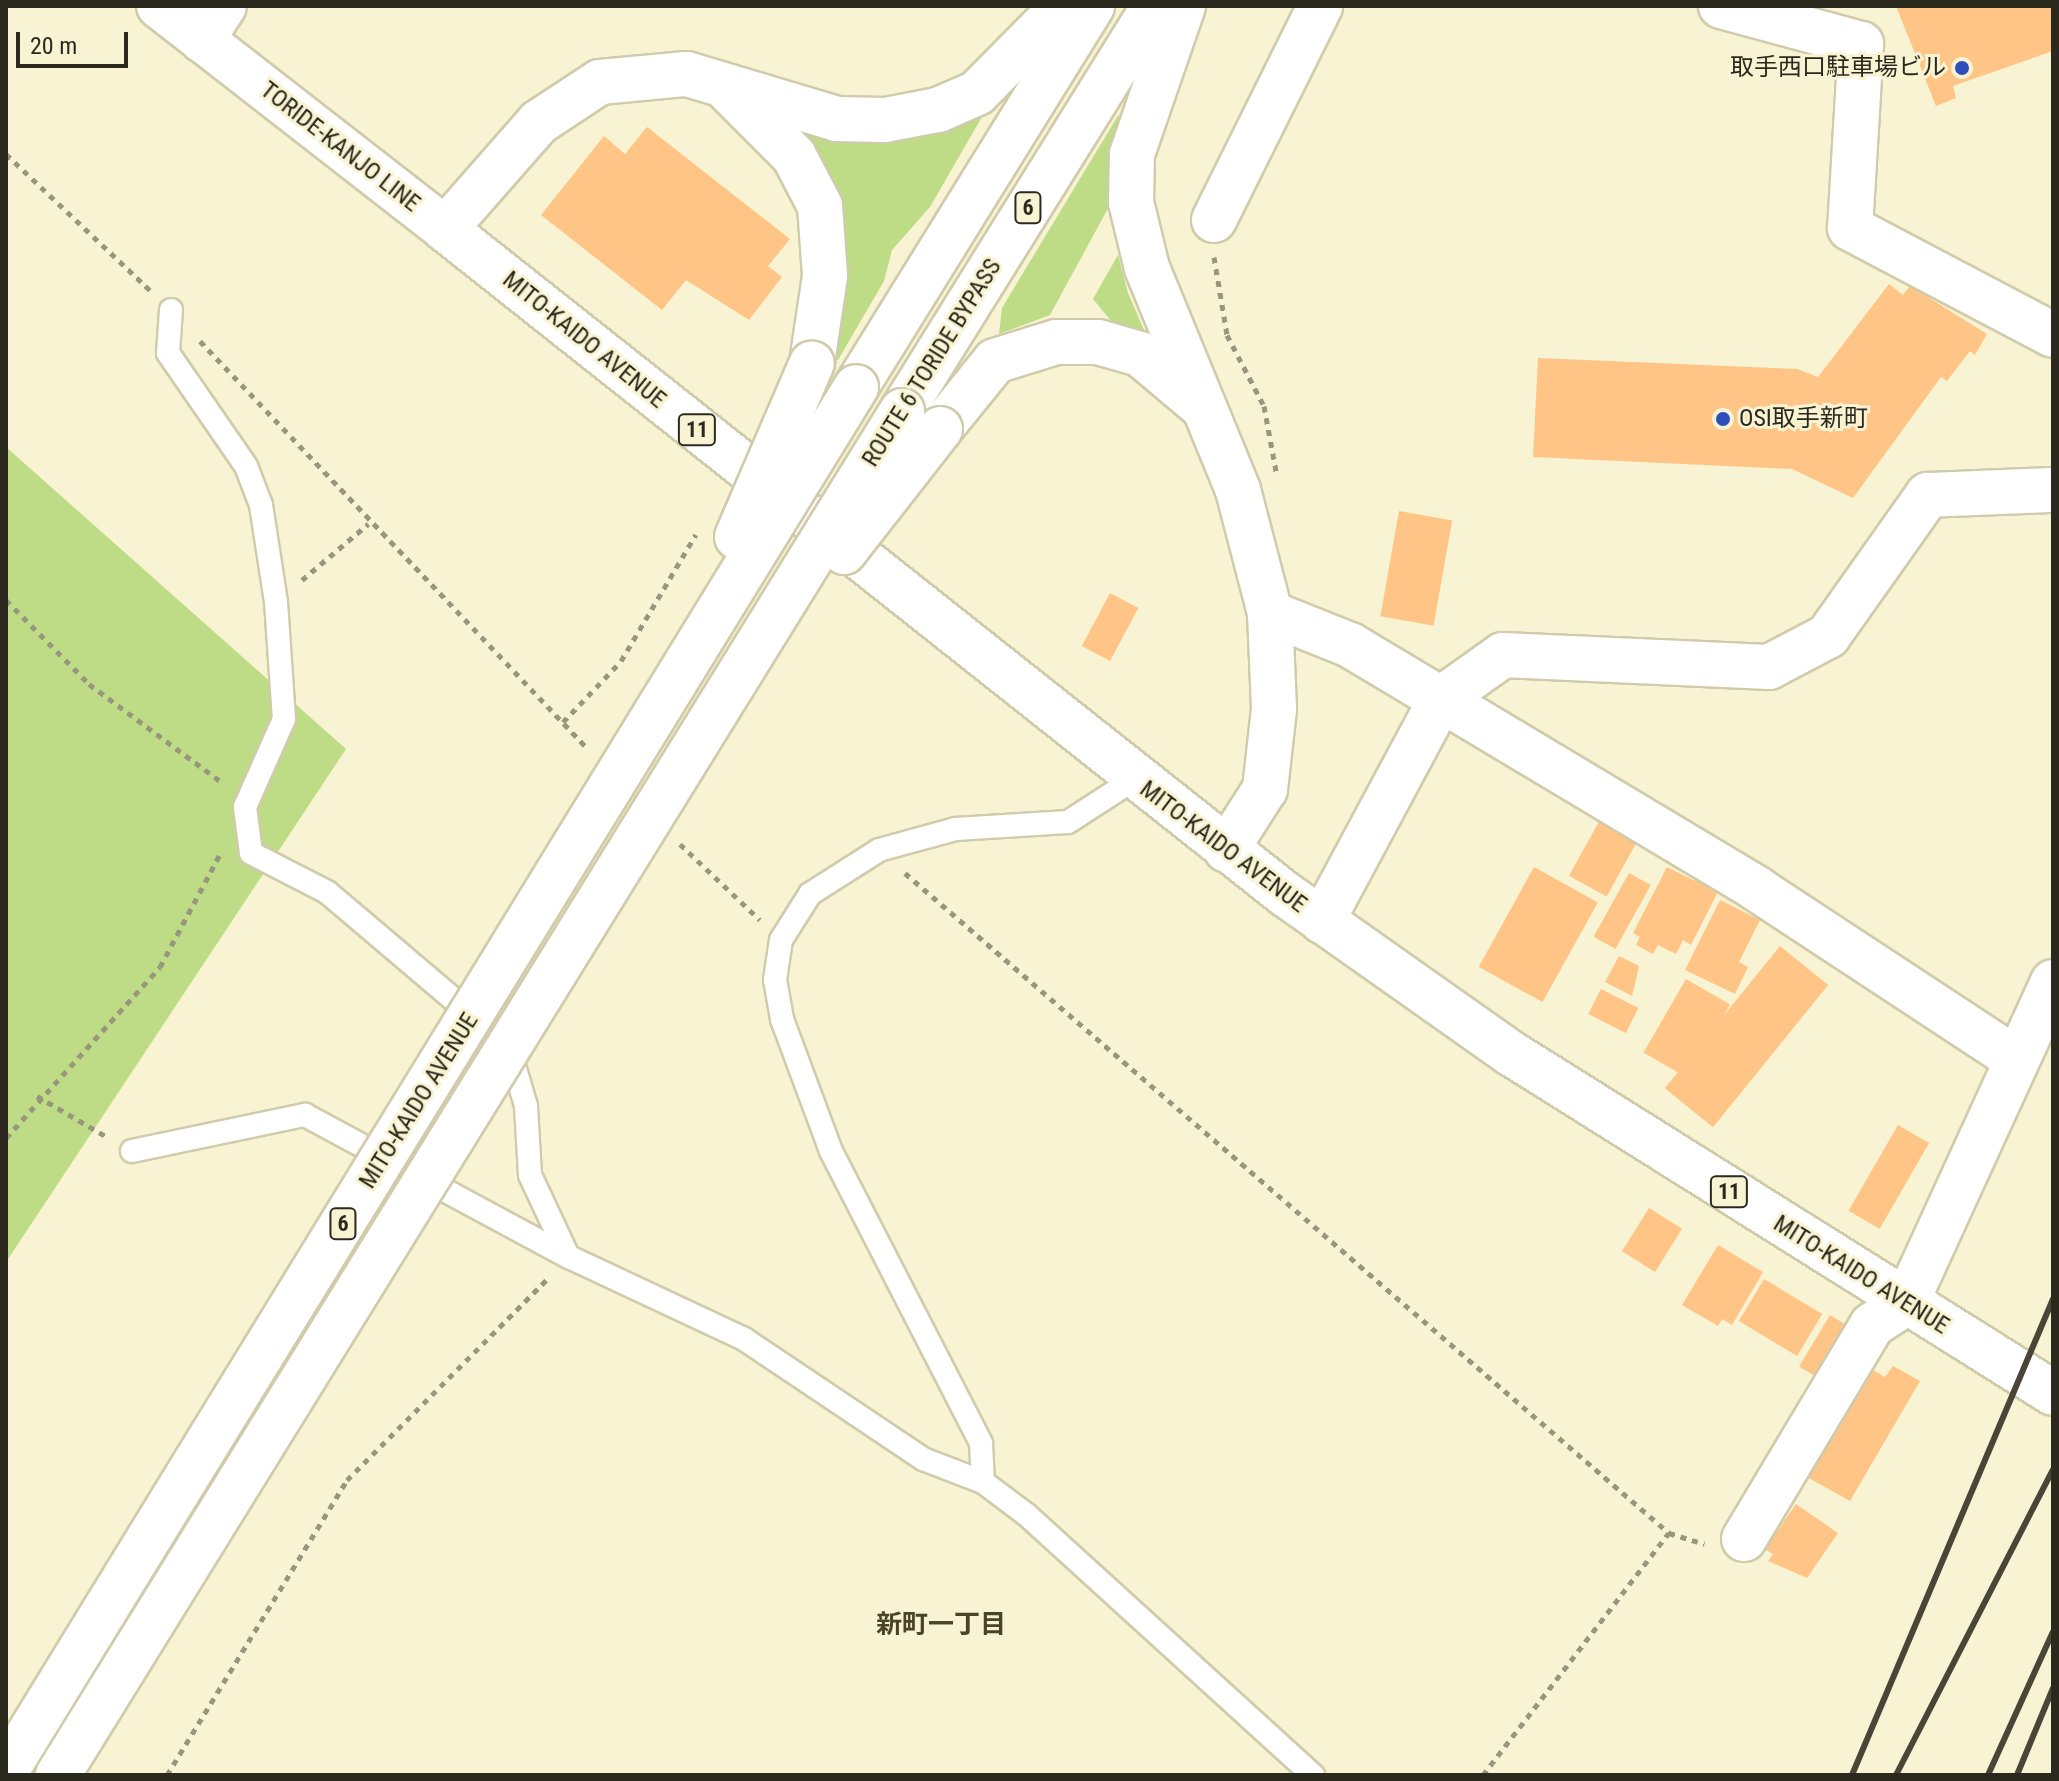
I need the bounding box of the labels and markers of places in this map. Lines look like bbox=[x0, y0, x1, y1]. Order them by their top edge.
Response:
place label: 取手西口駐車場ビル bbox=[1730, 54, 1946, 82]
marker: 取手西口駐車場ビル bbox=[1953, 59, 1971, 77]
place label: OSI取手新町 bbox=[1739, 405, 1868, 433]
marker: OSI取手新町 bbox=[1714, 410, 1732, 428]

